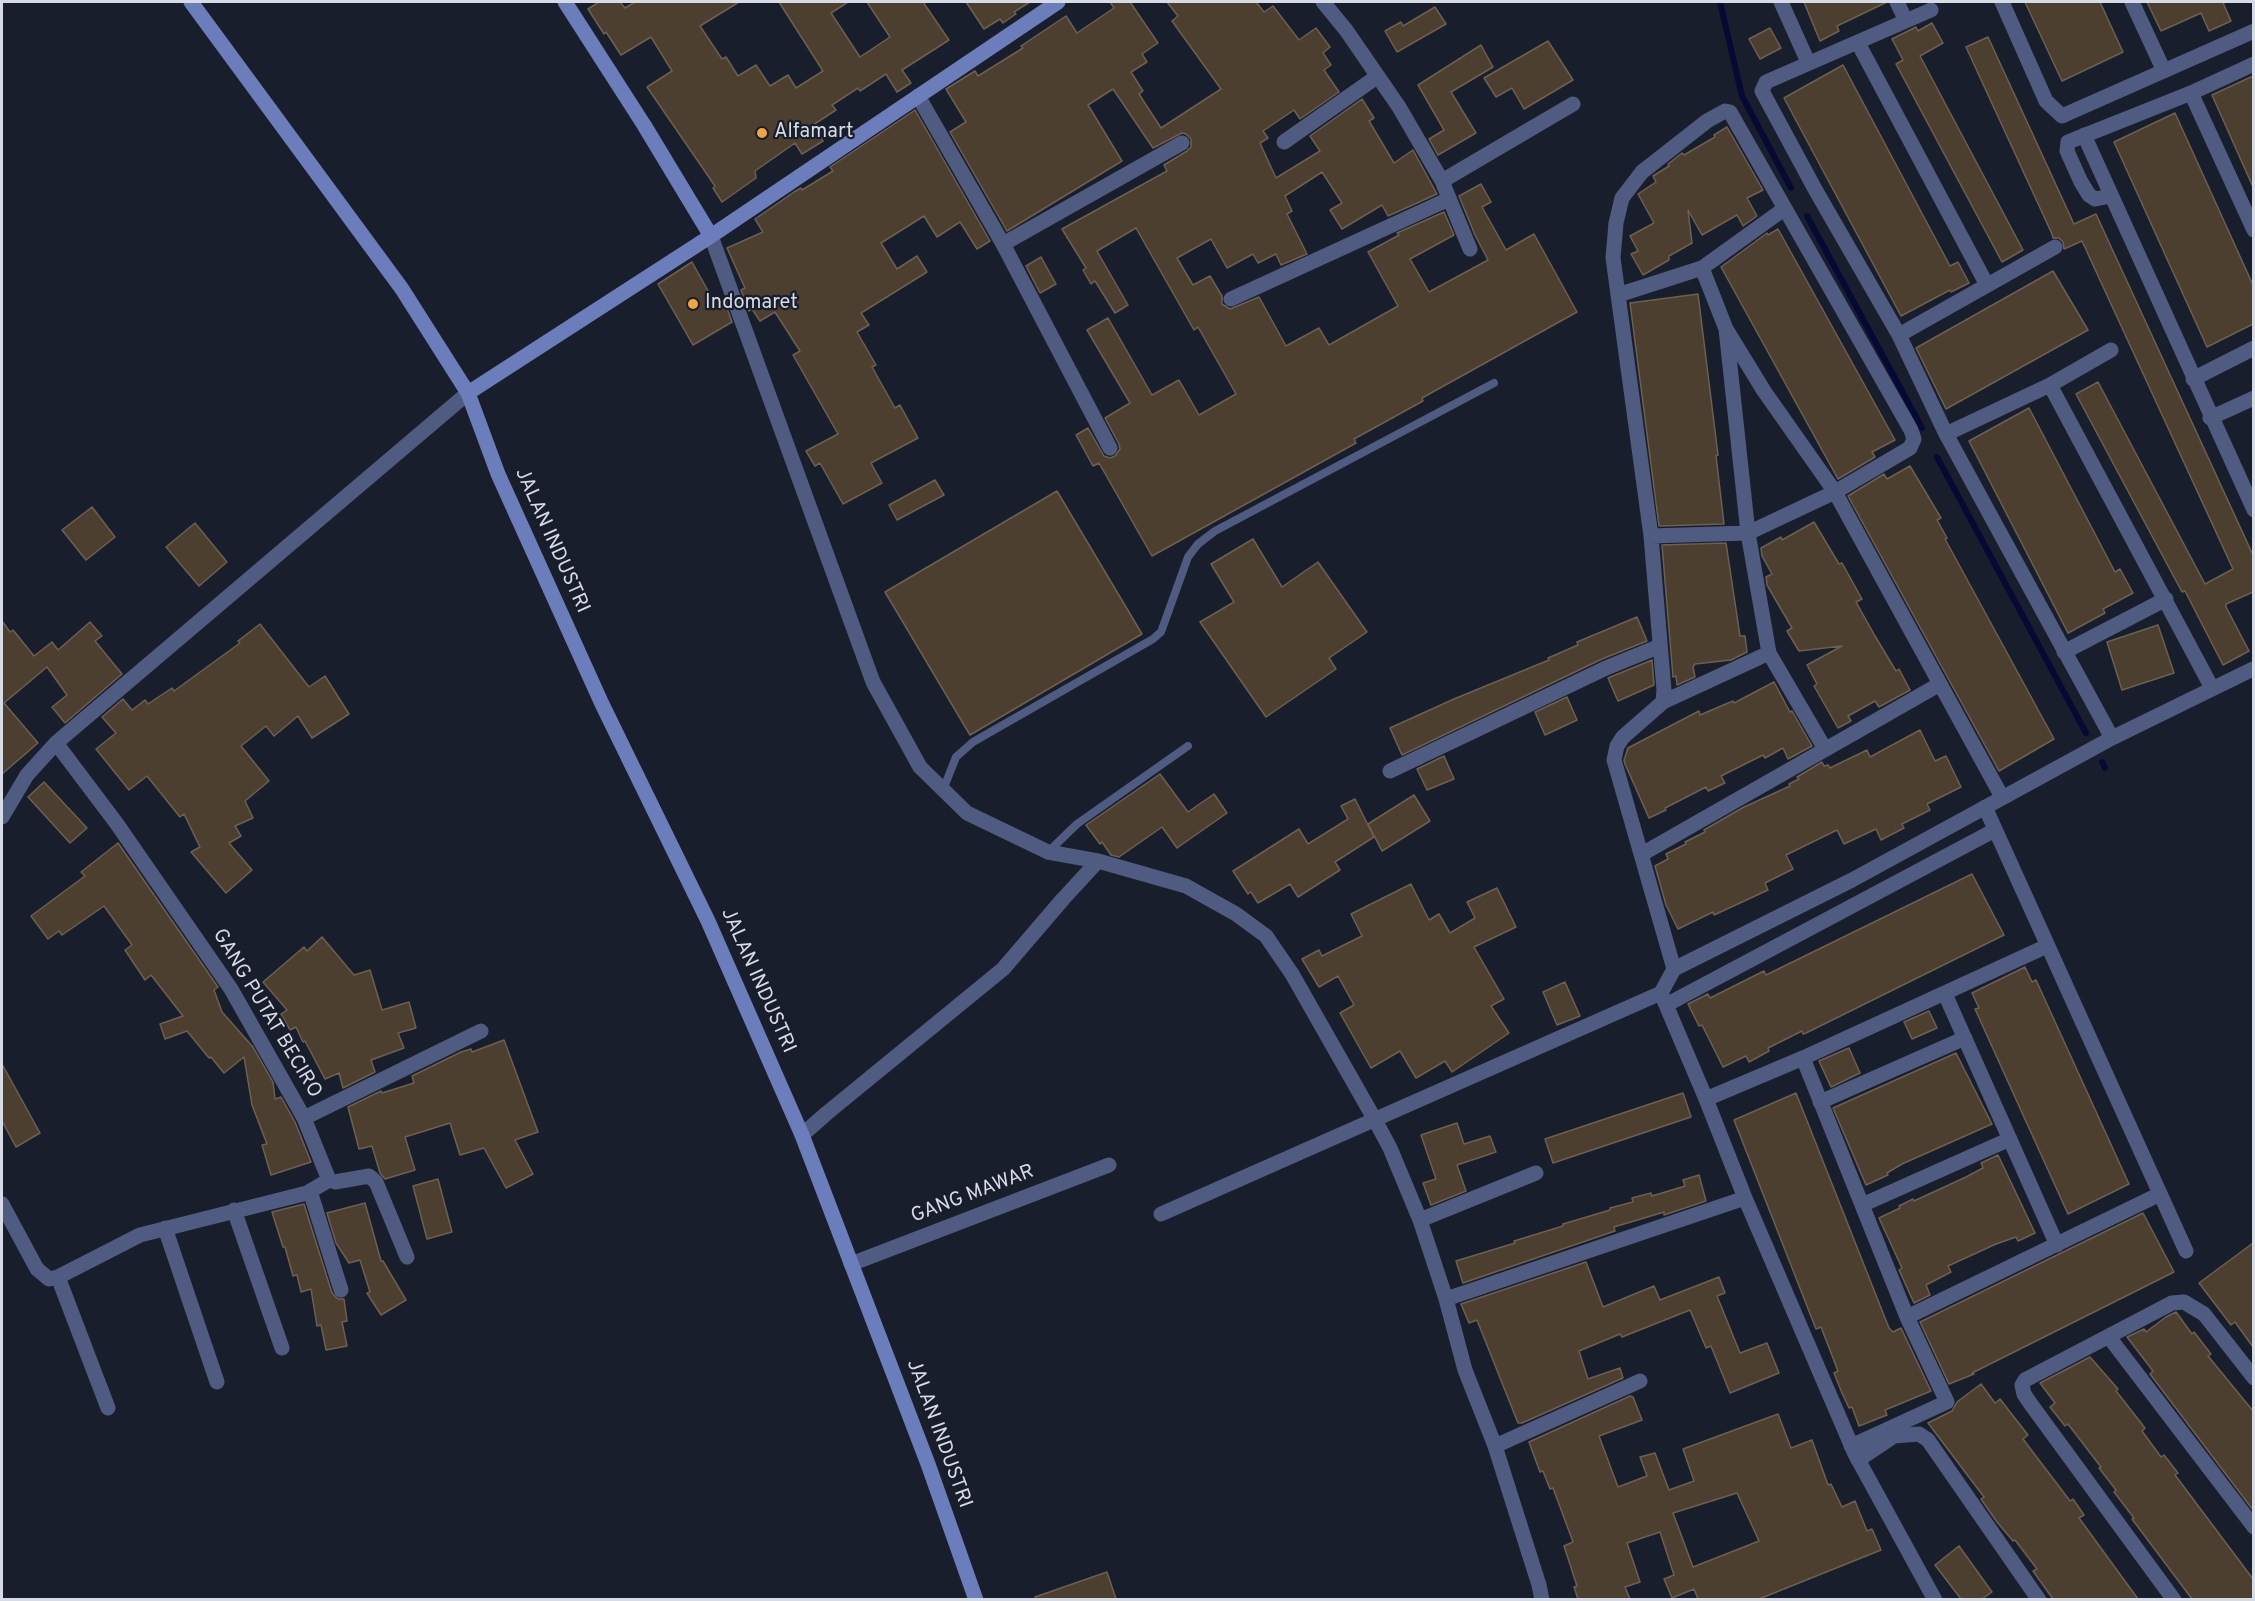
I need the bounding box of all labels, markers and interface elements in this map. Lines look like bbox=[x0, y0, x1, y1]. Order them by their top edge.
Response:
place label: Alfamart bbox=[774, 121, 854, 145]
marker: Alfamart bbox=[755, 126, 769, 140]
place label: Indomaret bbox=[705, 292, 798, 316]
marker: Indomaret bbox=[686, 297, 700, 311]
street label: JALAN INDUSTRI bbox=[508, 465, 594, 617]
street label: JALAN INDUSTRI bbox=[714, 905, 800, 1057]
street label: GANG PUTAT BECIRO bbox=[206, 925, 326, 1103]
street label: GANG MAWAR bbox=[908, 1161, 1038, 1229]
street label: JALAN INDUSTRI bbox=[900, 1357, 976, 1511]

